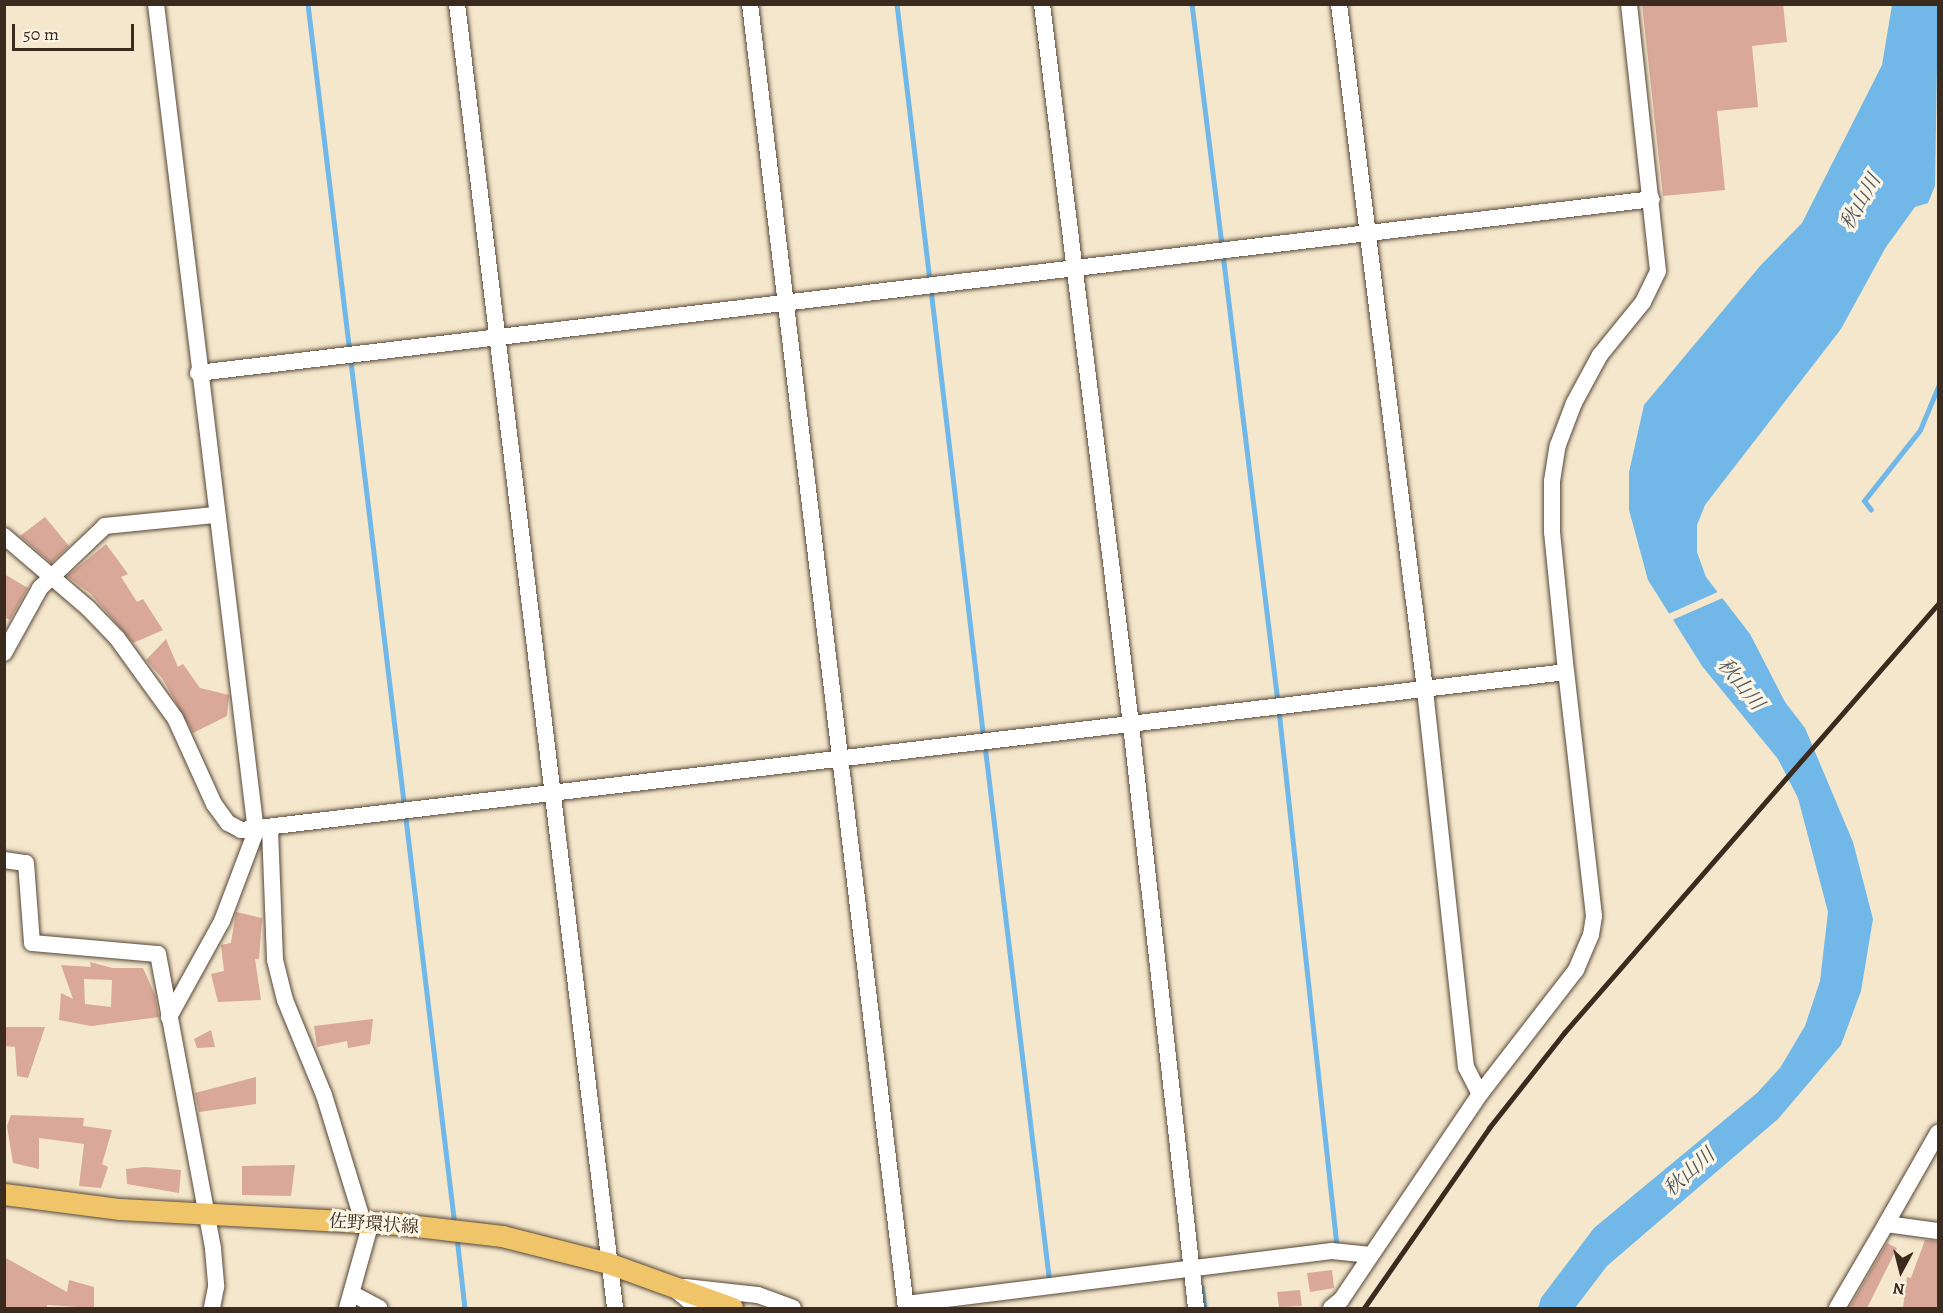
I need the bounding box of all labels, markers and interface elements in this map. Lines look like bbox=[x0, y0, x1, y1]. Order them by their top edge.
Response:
scale bar bbox=[15, 12, 136, 50]
text: 50 m bbox=[23, 22, 59, 46]
water label: 秋山川 bbox=[1835, 170, 1885, 234]
water label: 秋山川 bbox=[1713, 653, 1769, 715]
water label: 秋山川 bbox=[1659, 1143, 1719, 1201]
street label: 佐野環状線 bbox=[328, 1210, 420, 1238]
north arrow bbox=[1871, 1241, 1931, 1301]
text: N bbox=[1892, 1277, 1906, 1300]

